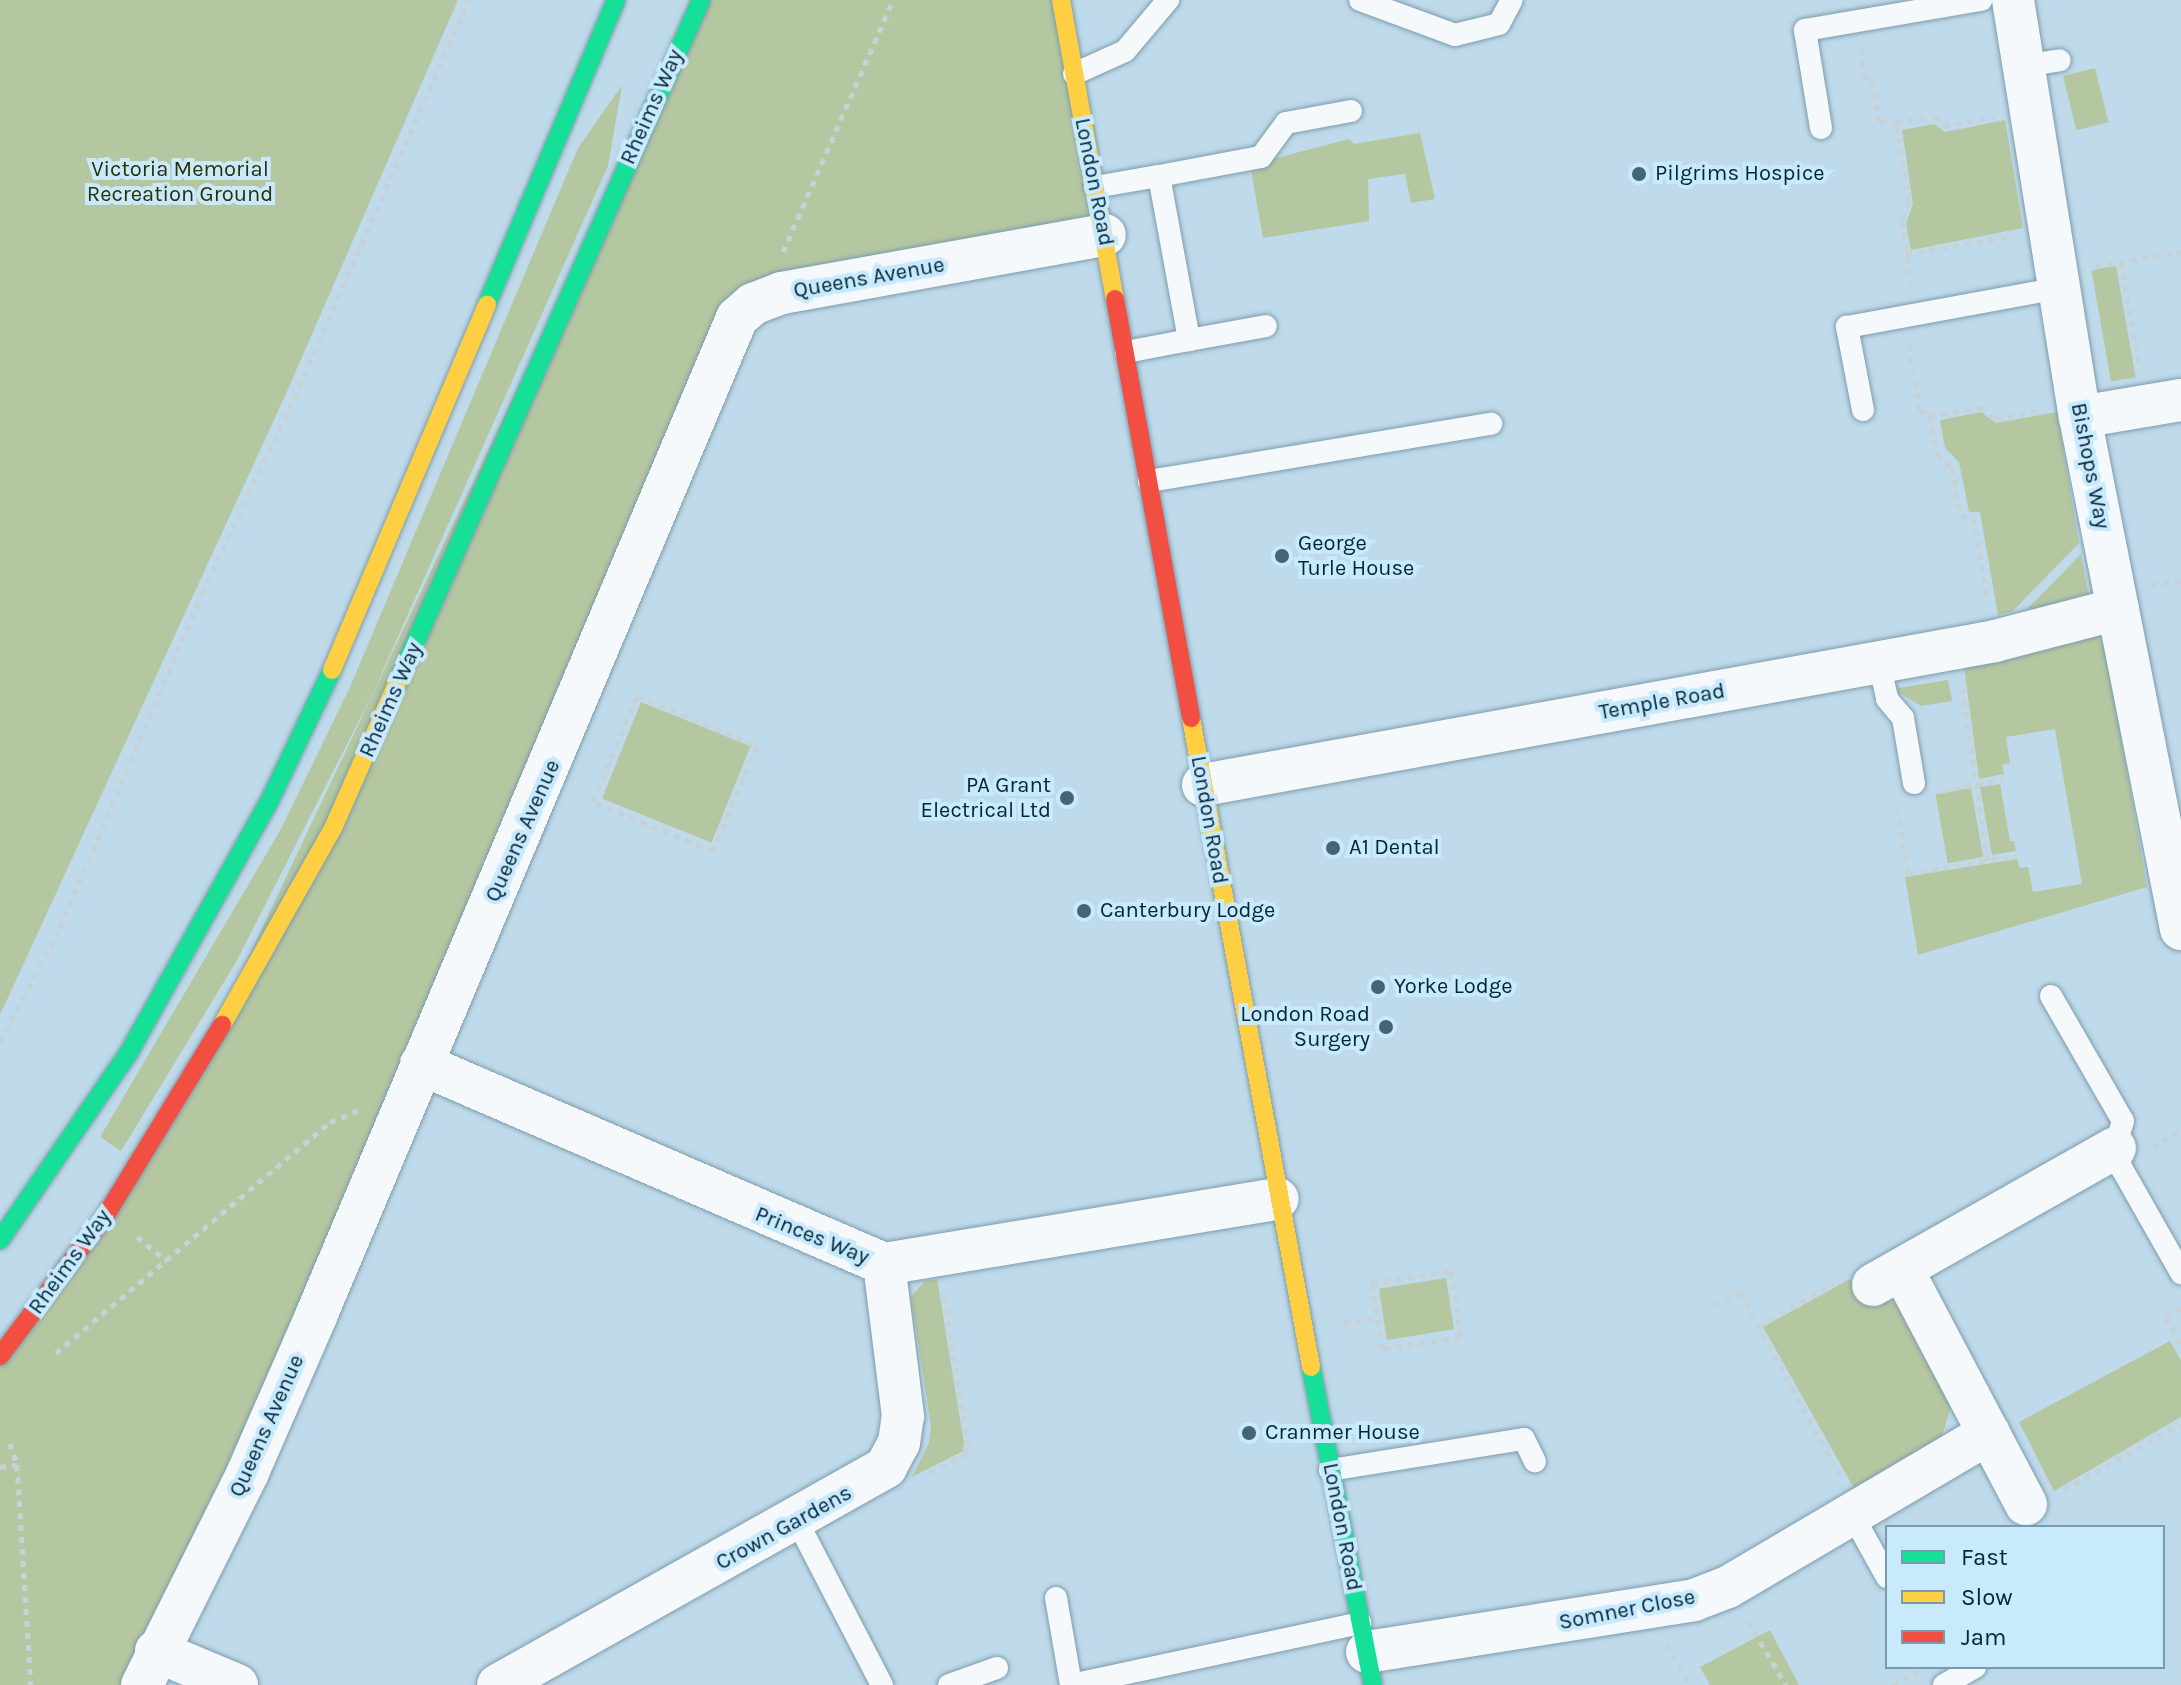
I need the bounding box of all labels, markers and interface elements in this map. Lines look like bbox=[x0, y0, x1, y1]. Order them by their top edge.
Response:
street label: Rheims Way bbox=[615, 45, 689, 169]
street label: London Road bbox=[1069, 116, 1119, 248]
park label: Victoria Memorial Recreation Ground bbox=[87, 156, 273, 208]
place label: Pilgrims Hospice bbox=[1655, 161, 1825, 187]
marker: Pilgrims Hospice bbox=[1630, 165, 1648, 183]
street label: Queens Avenue bbox=[792, 252, 946, 304]
street label: Bishops Way bbox=[2065, 401, 2115, 531]
place label: George Turle House bbox=[1298, 530, 1414, 582]
marker: George Turle House bbox=[1273, 547, 1291, 565]
street label: Rheims Way bbox=[354, 638, 428, 762]
street label: Temple Road bbox=[1597, 678, 1727, 726]
street label: London Road bbox=[1185, 754, 1233, 886]
street label: Queens Avenue bbox=[480, 756, 566, 906]
place label: PA Grant Electrical Ltd bbox=[921, 772, 1051, 824]
marker: PA Grant Electrical Ltd bbox=[1058, 789, 1076, 807]
place label: A1 Dental bbox=[1349, 835, 1440, 861]
marker: A1 Dental bbox=[1324, 839, 1342, 857]
place label: Canterbury Lodge bbox=[1100, 898, 1275, 924]
marker: Canterbury Lodge bbox=[1075, 902, 1093, 920]
place label: Yorke Lodge bbox=[1394, 974, 1513, 1000]
marker: Yorke Lodge bbox=[1369, 978, 1387, 996]
place label: London Road Surgery bbox=[1240, 1001, 1370, 1052]
marker: London Road Surgery bbox=[1377, 1018, 1395, 1036]
street label: Princes Way bbox=[751, 1201, 873, 1271]
street label: Rheims Way bbox=[23, 1204, 117, 1320]
street label: Queens Avenue bbox=[224, 1351, 310, 1501]
place label: Cranmer House bbox=[1265, 1420, 1420, 1446]
marker: Cranmer House bbox=[1240, 1424, 1258, 1442]
street label: London Road bbox=[1317, 1461, 1367, 1593]
street label: Crown Gardens bbox=[711, 1480, 857, 1576]
legend bbox=[1885, 1525, 2165, 1669]
text: Fast bbox=[1961, 1543, 2008, 1571]
text: Slow bbox=[1961, 1583, 2013, 1611]
street label: Somner Close bbox=[1557, 1584, 1697, 1636]
text: Jam bbox=[1961, 1623, 2006, 1651]

